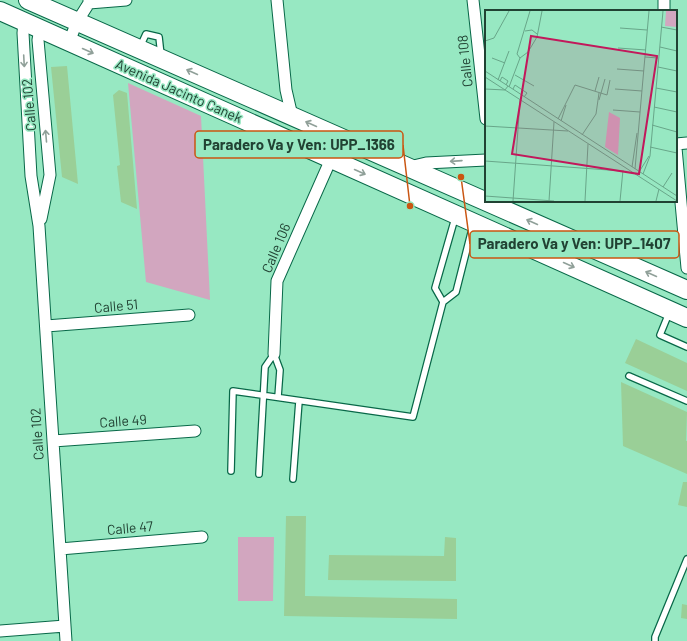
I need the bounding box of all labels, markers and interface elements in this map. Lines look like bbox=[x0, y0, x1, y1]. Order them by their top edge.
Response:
inset map bbox=[485, 10, 677, 202]
street label: Calle 108 bbox=[453, 34, 476, 88]
one-way arrow bbox=[82, 47, 94, 55]
one-way arrow bbox=[21, 54, 28, 67]
street label: Avenida Jacinto Canek bbox=[113, 55, 245, 126]
one-way arrow bbox=[186, 68, 198, 75]
street label: Calle 102 bbox=[18, 78, 39, 132]
one-way arrow bbox=[305, 120, 317, 128]
one-way arrow bbox=[43, 130, 50, 143]
callout: Paradero Va y Ven: UPP_1366 bbox=[195, 131, 403, 158]
text: Paradero Va y Ven: UPP_1366 bbox=[203, 135, 395, 153]
one-way arrow bbox=[450, 158, 463, 165]
one-way arrow bbox=[354, 169, 366, 176]
one-way arrow bbox=[527, 218, 539, 225]
street label: Calle 106 bbox=[258, 220, 294, 275]
callout: Paradero Va y Ven: UPP_1407 bbox=[470, 231, 679, 258]
text: Paradero Va y Ven: UPP_1407 bbox=[478, 234, 671, 252]
one-way arrow bbox=[562, 262, 574, 269]
one-way arrow bbox=[646, 270, 658, 277]
street label: Calle 51 bbox=[93, 295, 139, 316]
street label: Calle 102 bbox=[26, 407, 47, 461]
street label: Calle 49 bbox=[99, 410, 147, 431]
street label: Calle 47 bbox=[106, 517, 154, 538]

